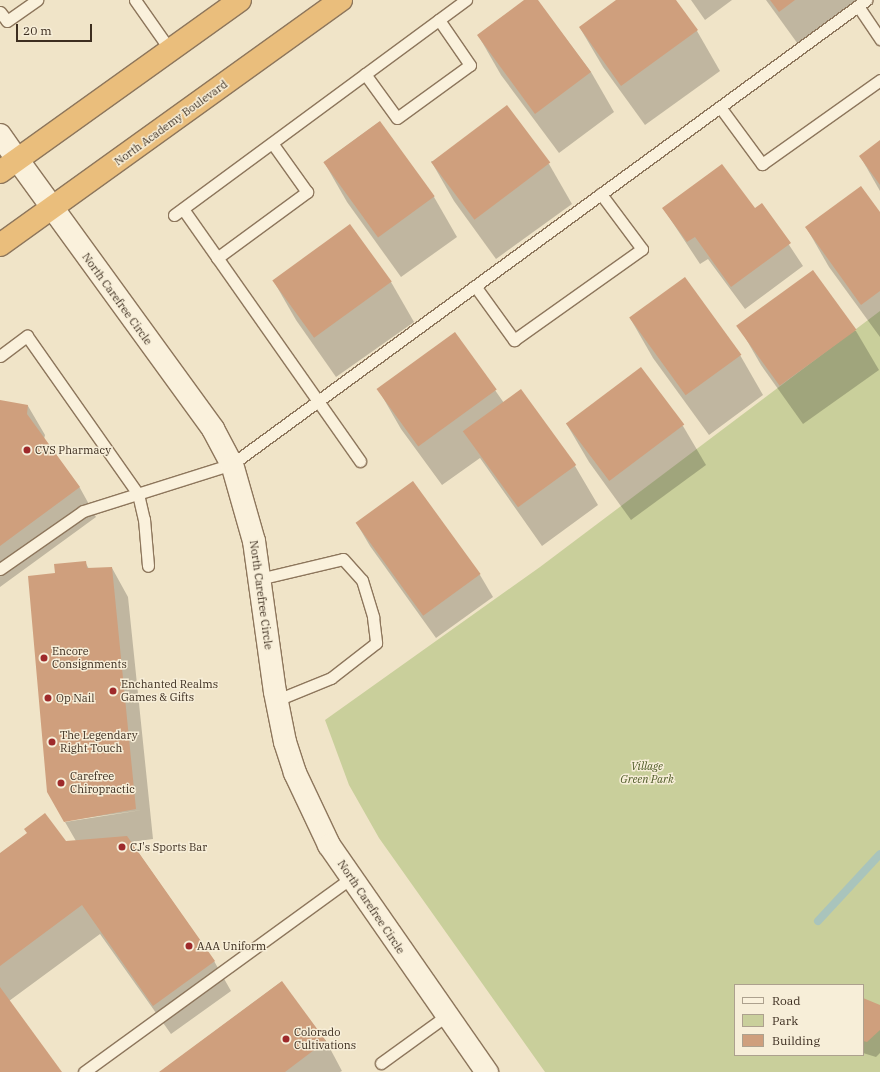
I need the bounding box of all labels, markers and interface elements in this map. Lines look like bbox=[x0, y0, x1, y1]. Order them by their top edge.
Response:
scale bar bbox=[18, 16, 94, 42]
text: 20 m bbox=[23, 23, 52, 38]
street label: North Academy Boulevard bbox=[112, 78, 230, 168]
street label: North Carefree Circle bbox=[79, 251, 155, 347]
place label: CVS Pharmacy bbox=[35, 443, 111, 457]
marker: CVS Pharmacy bbox=[22, 445, 32, 455]
street label: North Carefree Circle bbox=[247, 540, 275, 650]
place label: Encore Consignments bbox=[52, 645, 127, 671]
marker: Encore Consignments bbox=[39, 653, 49, 663]
place label: Enchanted Realms Games & Gifts bbox=[121, 678, 218, 704]
marker: Enchanted Realms Games & Gifts bbox=[108, 686, 118, 696]
place label: Op Nail bbox=[56, 691, 94, 705]
marker: Op Nail bbox=[43, 693, 53, 703]
place label: The Legendary Right Touch bbox=[60, 729, 138, 755]
marker: The Legendary Right Touch bbox=[47, 737, 57, 747]
park label: Village Green Park bbox=[620, 760, 674, 786]
place label: Carefree Chiropractic bbox=[70, 770, 135, 796]
marker: Carefree Chiropractic bbox=[55, 777, 67, 789]
place label: CJ's Sports Bar bbox=[130, 840, 207, 854]
marker: CJ's Sports Bar bbox=[117, 842, 127, 852]
street label: North Carefree Circle bbox=[335, 858, 407, 956]
place label: AAA Uniform bbox=[197, 939, 266, 953]
marker: AAA Uniform bbox=[184, 941, 194, 951]
legend bbox=[734, 984, 864, 1056]
text: Road bbox=[772, 993, 801, 1008]
text: Park bbox=[772, 1013, 798, 1028]
place label: Colorado Cultivations bbox=[294, 1026, 356, 1052]
text: Building bbox=[772, 1033, 820, 1048]
marker: Colorado Cultivations bbox=[281, 1034, 291, 1044]

